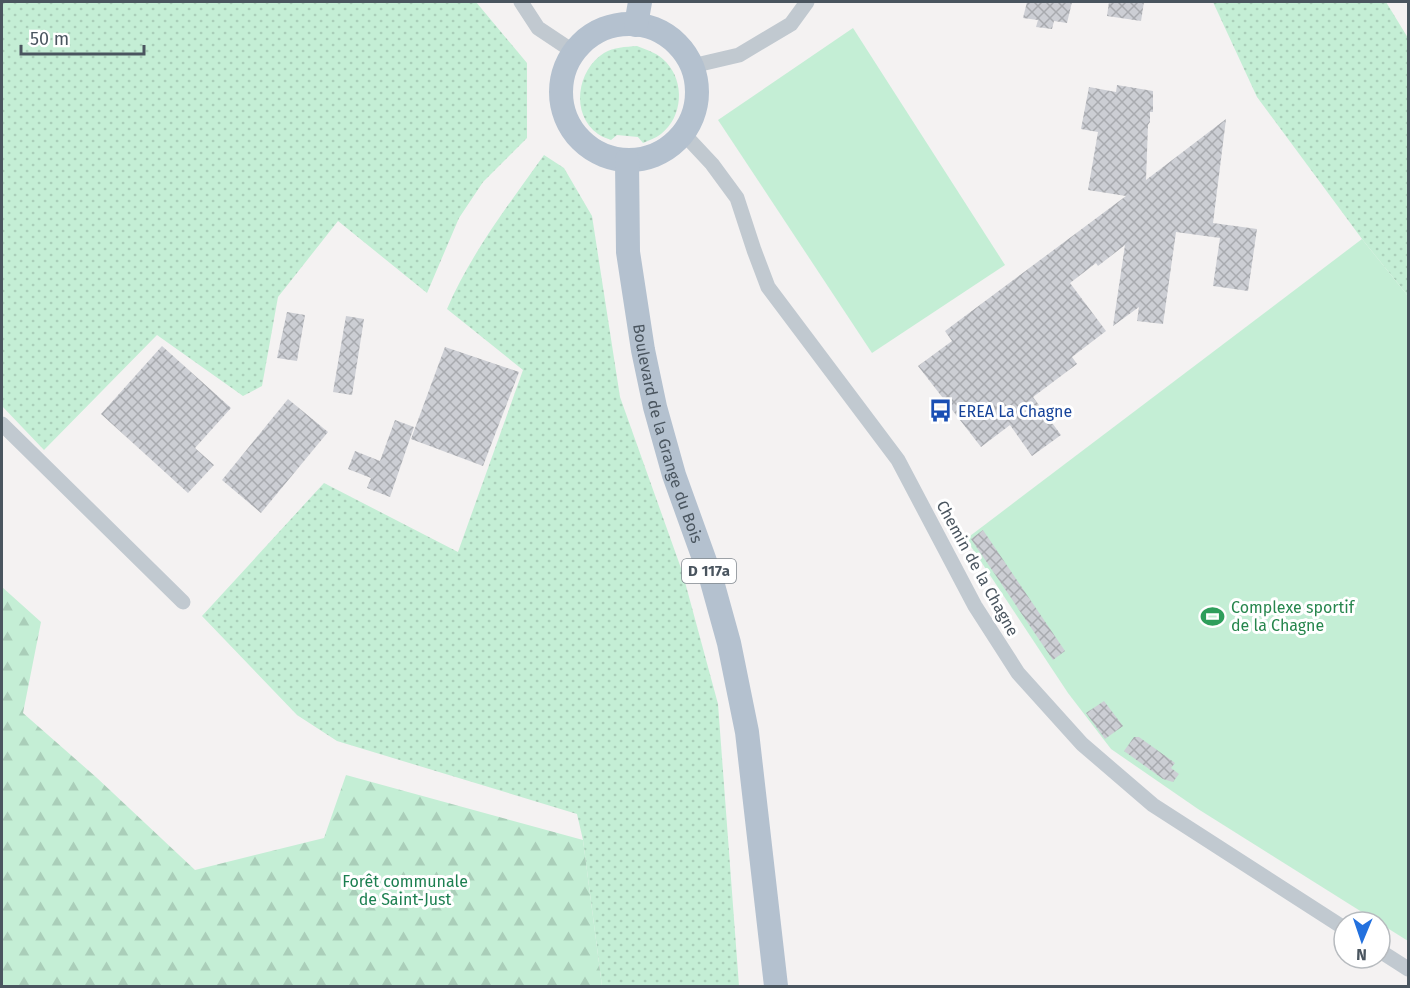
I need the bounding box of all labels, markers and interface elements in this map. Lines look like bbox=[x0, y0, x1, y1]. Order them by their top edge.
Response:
scale bar bbox=[21, 18, 144, 56]
text: 50 m bbox=[30, 28, 69, 50]
street label: Boulevard de la Grange du Bois bbox=[629, 322, 707, 546]
bus stop icon: EREA La Chagne bbox=[927, 398, 953, 424]
place label: EREA La Chagne bbox=[958, 402, 1072, 421]
street label: Chemin de la Chagne bbox=[932, 497, 1023, 639]
road number: D 117a bbox=[682, 559, 736, 583]
place label: Complexe sportif de la Chagne bbox=[1231, 598, 1356, 635]
sports icon: Complexe sportif de la Chagne bbox=[1200, 603, 1226, 629]
park label: Forêt communale de Saint-Just bbox=[342, 872, 468, 909]
north arrow bbox=[1332, 910, 1392, 970]
text: N bbox=[1356, 945, 1367, 964]

